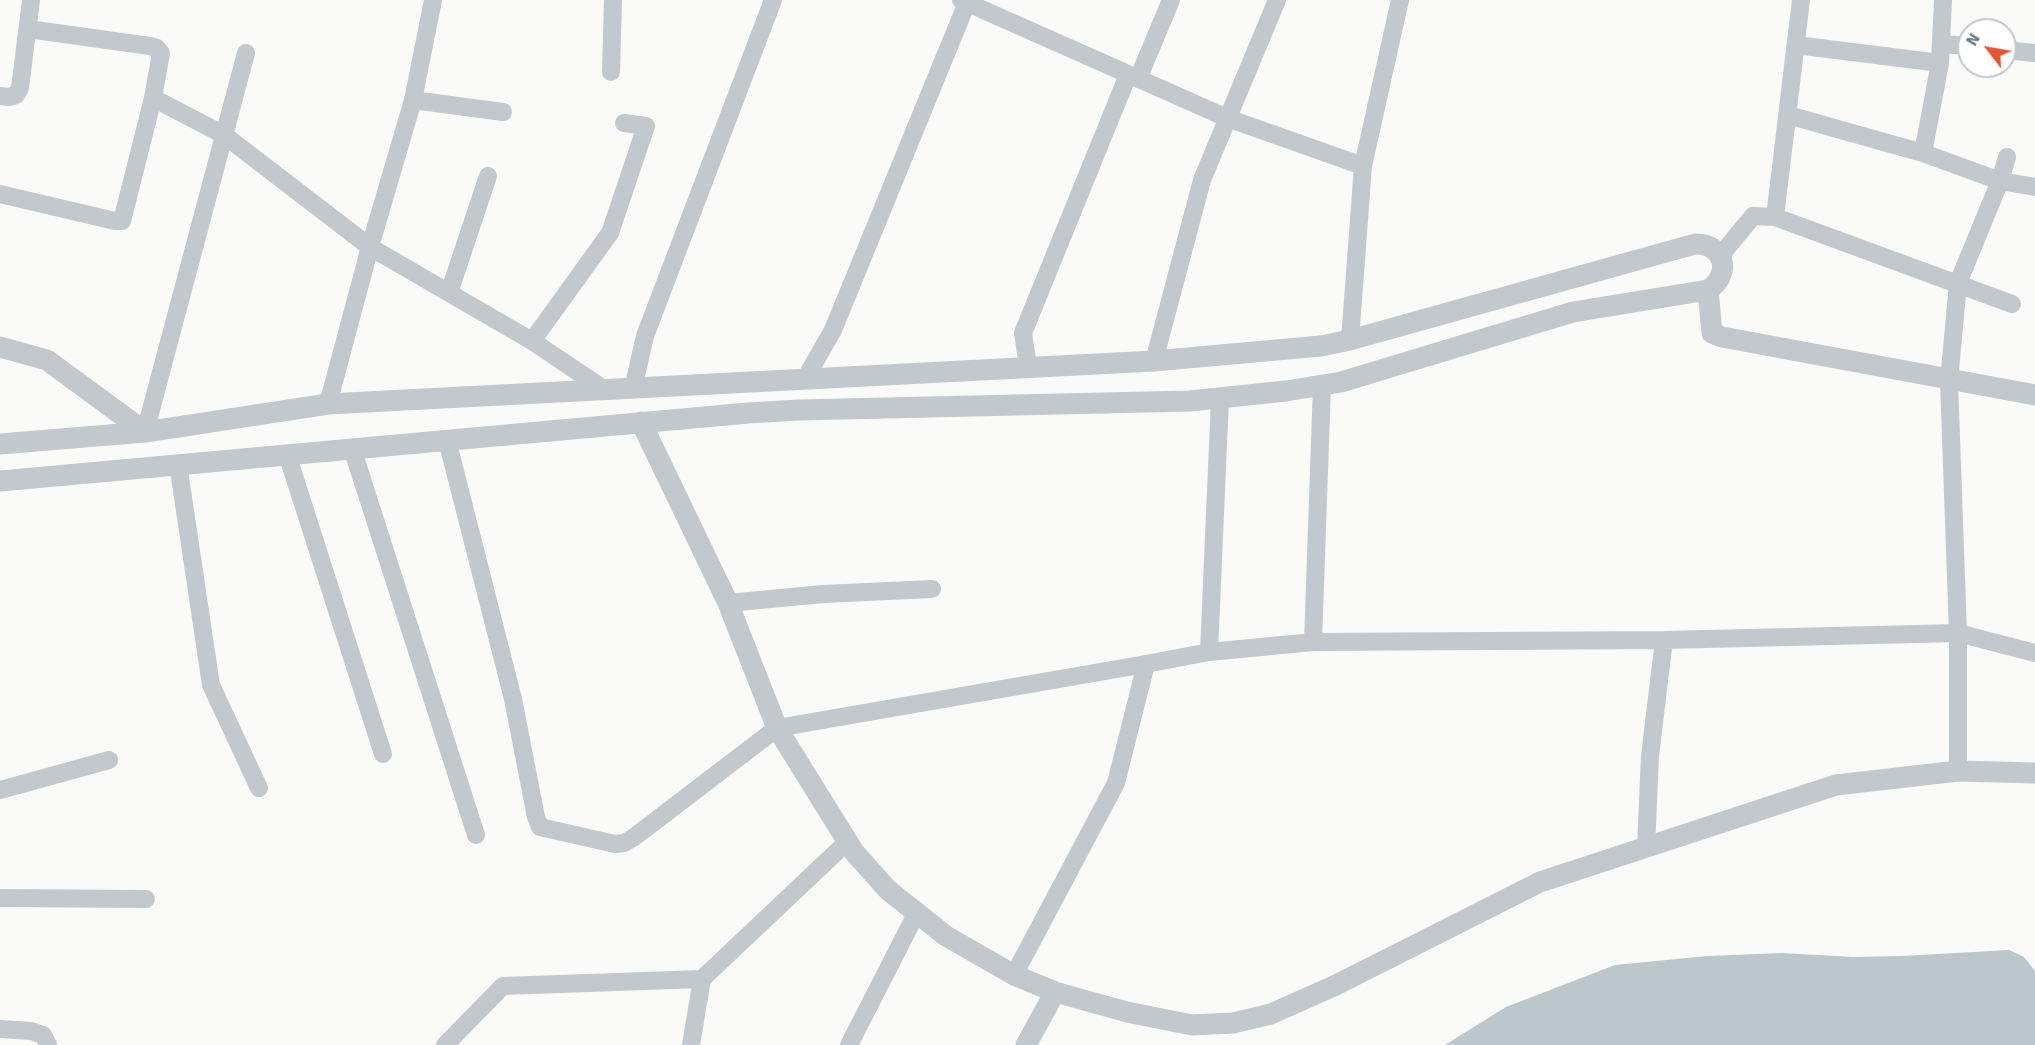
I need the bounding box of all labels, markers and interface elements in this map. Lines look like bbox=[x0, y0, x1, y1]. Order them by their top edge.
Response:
north arrow bbox=[1957, 18, 2017, 78]
text: N bbox=[1962, 30, 1985, 50]

